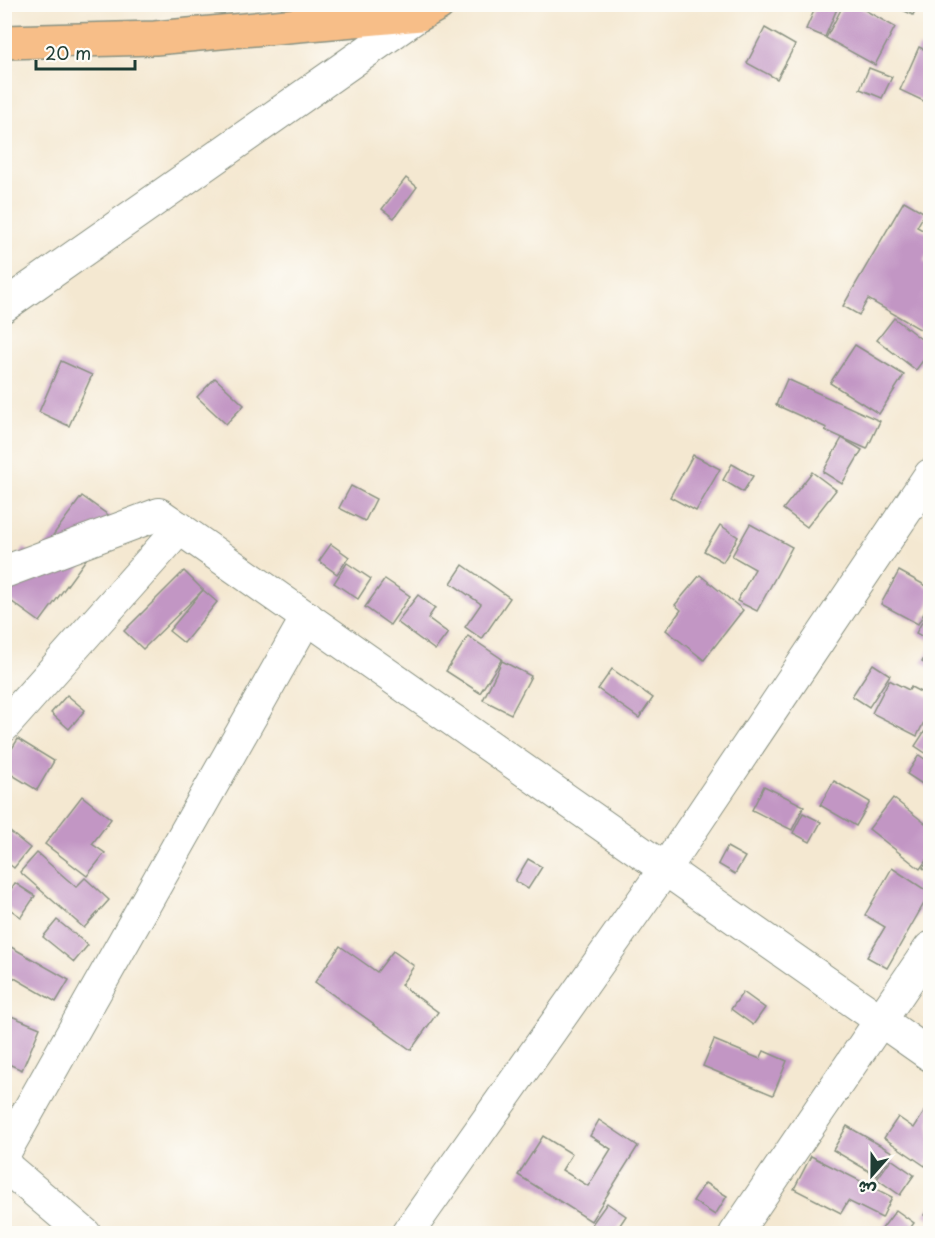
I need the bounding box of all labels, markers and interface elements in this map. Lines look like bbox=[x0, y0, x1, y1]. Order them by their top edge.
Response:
scale bar bbox=[36, 33, 135, 71]
text: 20 m bbox=[45, 39, 91, 66]
north arrow bbox=[842, 1145, 902, 1205]
text: ش bbox=[854, 1176, 879, 1204]

